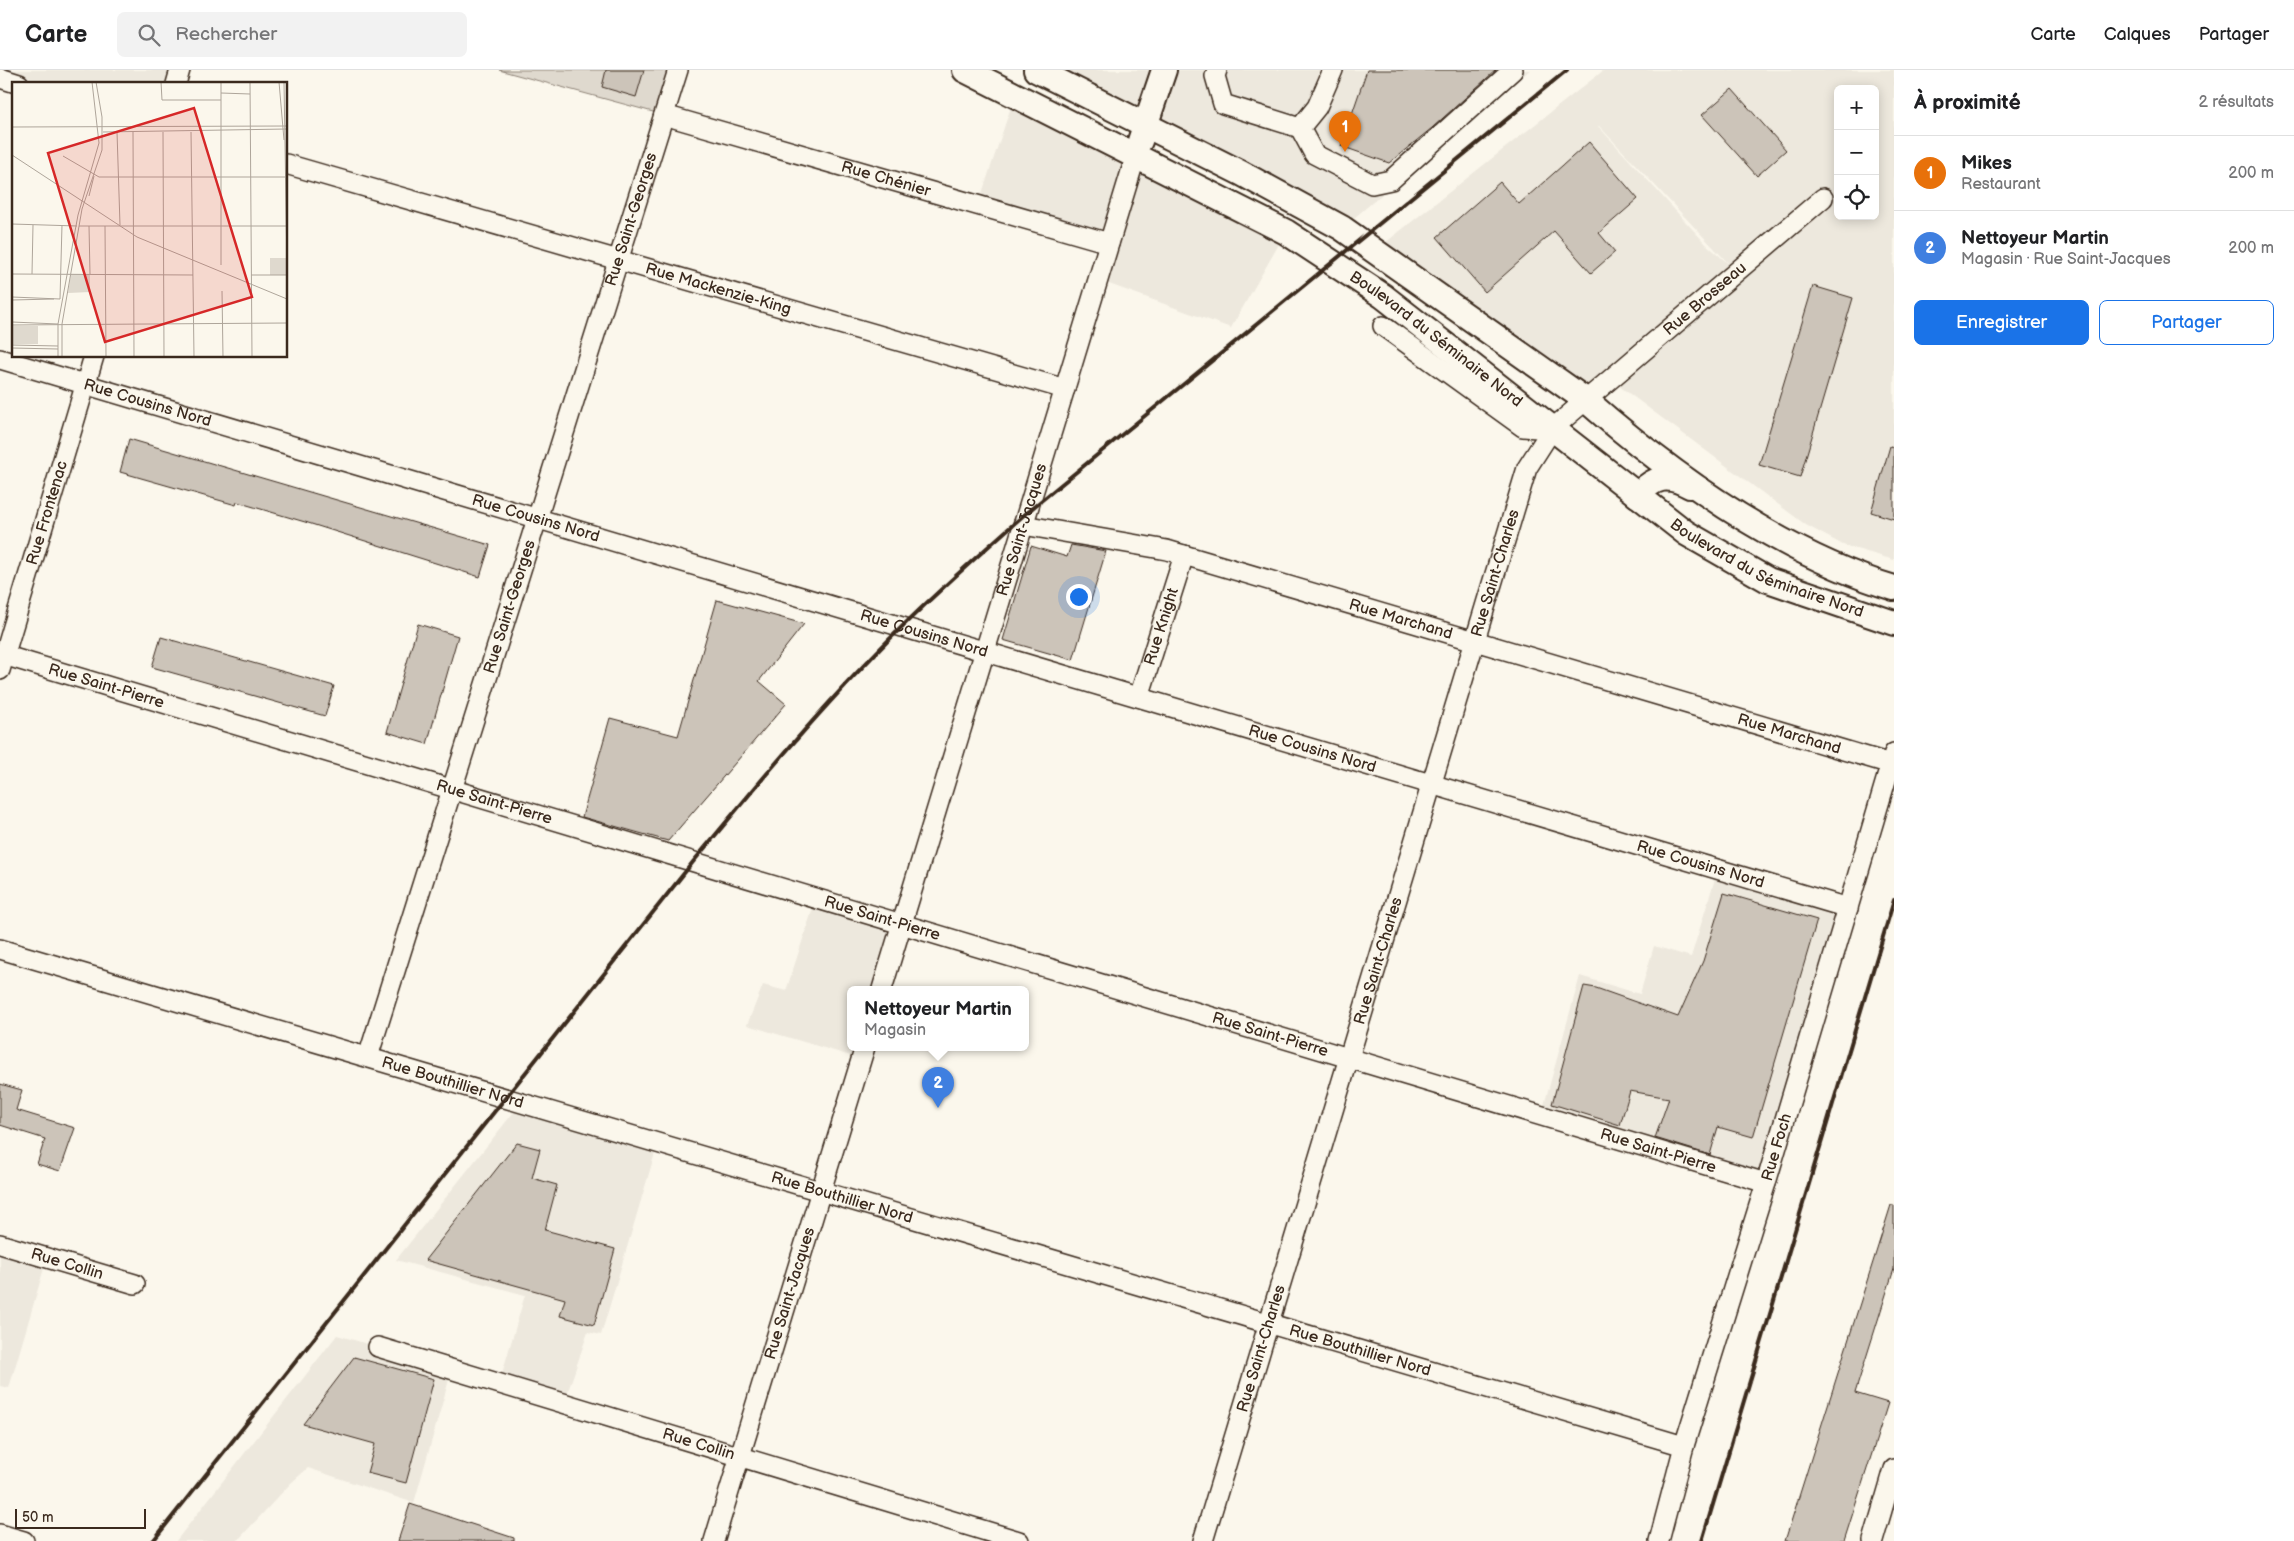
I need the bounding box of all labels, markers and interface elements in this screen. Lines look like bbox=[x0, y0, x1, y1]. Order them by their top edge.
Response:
search box bbox=[117, 12, 467, 57]
text: Carte bbox=[25, 20, 87, 49]
icon: search bbox=[135, 21, 163, 49]
text: Rechercher bbox=[175, 23, 277, 46]
text: Carte bbox=[2030, 24, 2076, 45]
text: Calques bbox=[2104, 24, 2171, 45]
text: Partager bbox=[2199, 24, 2269, 45]
inset map bbox=[12, 82, 288, 358]
map controls bbox=[1834, 85, 1879, 220]
button: + bbox=[1834, 85, 1879, 130]
text: À proximité bbox=[1914, 90, 2021, 115]
text: 2 résultats bbox=[2199, 93, 2274, 112]
pin: 1 bbox=[1329, 111, 1361, 152]
button: − bbox=[1834, 130, 1879, 175]
street label: Rue Saint-Georges bbox=[601, 150, 661, 288]
text: Mikes bbox=[1961, 152, 2012, 175]
street label: Rue Chénier bbox=[839, 157, 933, 201]
text: 1 bbox=[1927, 164, 1933, 183]
text: 200 m bbox=[2228, 164, 2274, 183]
button: locate bbox=[1834, 175, 1879, 220]
text: Restaurant bbox=[1961, 175, 2041, 194]
text: Nettoyeur Martin bbox=[1961, 227, 2109, 250]
text: 2 bbox=[1925, 239, 1935, 258]
text: 200 m bbox=[2228, 239, 2274, 258]
text: Magasin · Rue Saint-Jacques bbox=[1961, 250, 2171, 269]
street label: Rue Brosseau bbox=[1659, 258, 1750, 339]
street label: Rue Mackenzie-King bbox=[643, 259, 793, 319]
street label: Boulevard du Séminaire Nord bbox=[1346, 267, 1526, 411]
button: Enregistrer bbox=[1914, 300, 2089, 345]
button: Partager bbox=[2099, 300, 2274, 345]
street label: Rue Cousins Nord bbox=[82, 375, 214, 431]
street label: Rue Frontenac bbox=[22, 459, 72, 567]
street label: Rue Saint-Jacques bbox=[993, 461, 1051, 598]
street label: Rue Cousins Nord bbox=[470, 490, 602, 546]
street label: Rue Saint-Charles bbox=[1467, 507, 1523, 639]
street label: Boulevard du Séminaire Nord bbox=[1666, 515, 1866, 621]
street label: Rue Saint-Georges bbox=[480, 538, 539, 676]
your location bbox=[1066, 584, 1092, 610]
street label: Rue Knight bbox=[1140, 585, 1183, 668]
street label: Rue Marchand bbox=[1347, 595, 1455, 643]
street label: Rue Cousins Nord bbox=[858, 606, 990, 661]
street label: Rue Saint-Pierre bbox=[46, 660, 167, 712]
street label: Rue Marchand bbox=[1735, 710, 1843, 758]
street label: Rue Cousins Nord bbox=[1246, 721, 1378, 777]
street label: Rue Saint-Pierre bbox=[434, 776, 555, 829]
street label: Rue Cousins Nord bbox=[1635, 836, 1767, 892]
street label: Rue Saint-Pierre bbox=[822, 892, 943, 945]
street label: Rue Saint-Charles bbox=[1350, 895, 1406, 1027]
popup bbox=[847, 986, 1029, 1051]
text: Nettoyeur Martin bbox=[864, 998, 1012, 1021]
street label: Rue Saint-Pierre bbox=[1210, 1008, 1331, 1061]
text: Magasin bbox=[864, 1021, 926, 1040]
street label: Rue Bouthillier Nord bbox=[380, 1053, 526, 1112]
pin: 2 bbox=[922, 1067, 954, 1108]
street label: Rue Foch bbox=[1758, 1111, 1796, 1183]
street label: Rue Saint-Pierre bbox=[1598, 1124, 1719, 1177]
street label: Rue Bouthillier Nord bbox=[769, 1168, 915, 1227]
street label: Rue Saint-Jacques bbox=[761, 1225, 819, 1362]
street label: Rue Collin bbox=[29, 1244, 106, 1284]
street label: Rue Saint-Charles bbox=[1233, 1283, 1289, 1415]
street label: Rue Bouthillier Nord bbox=[1287, 1320, 1433, 1380]
street label: Rue Collin bbox=[660, 1424, 737, 1464]
scale bar bbox=[15, 1506, 146, 1529]
text: 50 m bbox=[22, 1509, 54, 1526]

